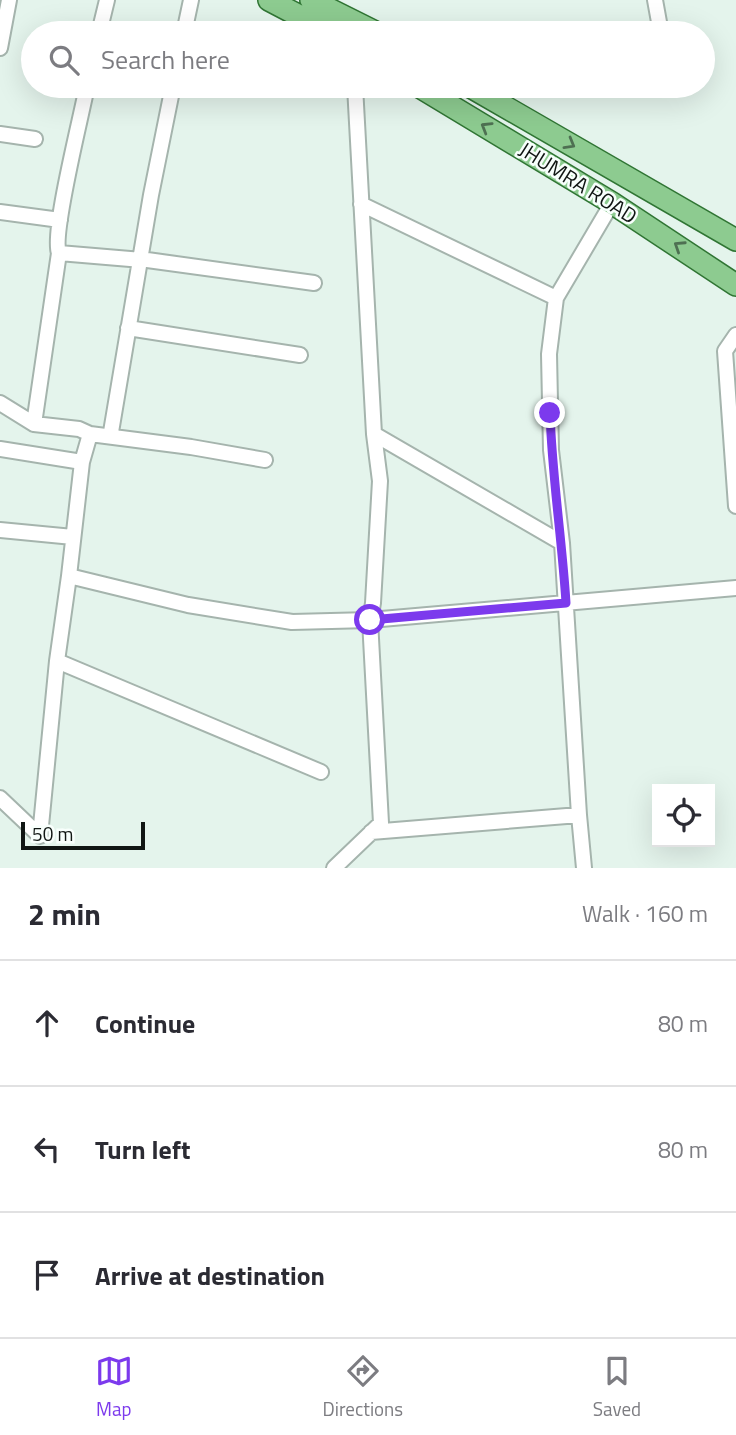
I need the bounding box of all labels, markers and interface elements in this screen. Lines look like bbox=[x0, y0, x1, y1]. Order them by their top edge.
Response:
search box bbox=[21, 21, 715, 98]
text: Search here bbox=[101, 40, 230, 79]
icon: search bbox=[45, 41, 83, 79]
one-way arrow bbox=[481, 122, 494, 135]
street label: JHUMRA ROAD bbox=[513, 133, 644, 231]
one-way arrow bbox=[563, 136, 576, 149]
one-way arrow bbox=[674, 242, 687, 255]
route end bbox=[534, 397, 565, 428]
route start bbox=[354, 604, 385, 635]
map controls bbox=[652, 784, 715, 847]
button: locate bbox=[652, 784, 715, 847]
scale bar bbox=[21, 819, 145, 851]
text: 50 m bbox=[32, 819, 73, 848]
text: 2 min bbox=[28, 891, 101, 937]
text: Walk · 160 m bbox=[582, 896, 708, 931]
icon: ahead bbox=[28, 1004, 66, 1042]
text: Continue bbox=[95, 1004, 195, 1043]
text: 80 m bbox=[658, 1006, 708, 1041]
icon: left bbox=[28, 1130, 66, 1168]
text: Turn left bbox=[95, 1130, 190, 1169]
text: 80 m bbox=[658, 1132, 708, 1167]
icon: arrive bbox=[28, 1256, 66, 1294]
text: Arrive at destination bbox=[95, 1256, 325, 1295]
tab: Map bbox=[95, 1352, 133, 1423]
tab: Directions bbox=[323, 1352, 403, 1423]
tab: Saved bbox=[593, 1352, 641, 1423]

